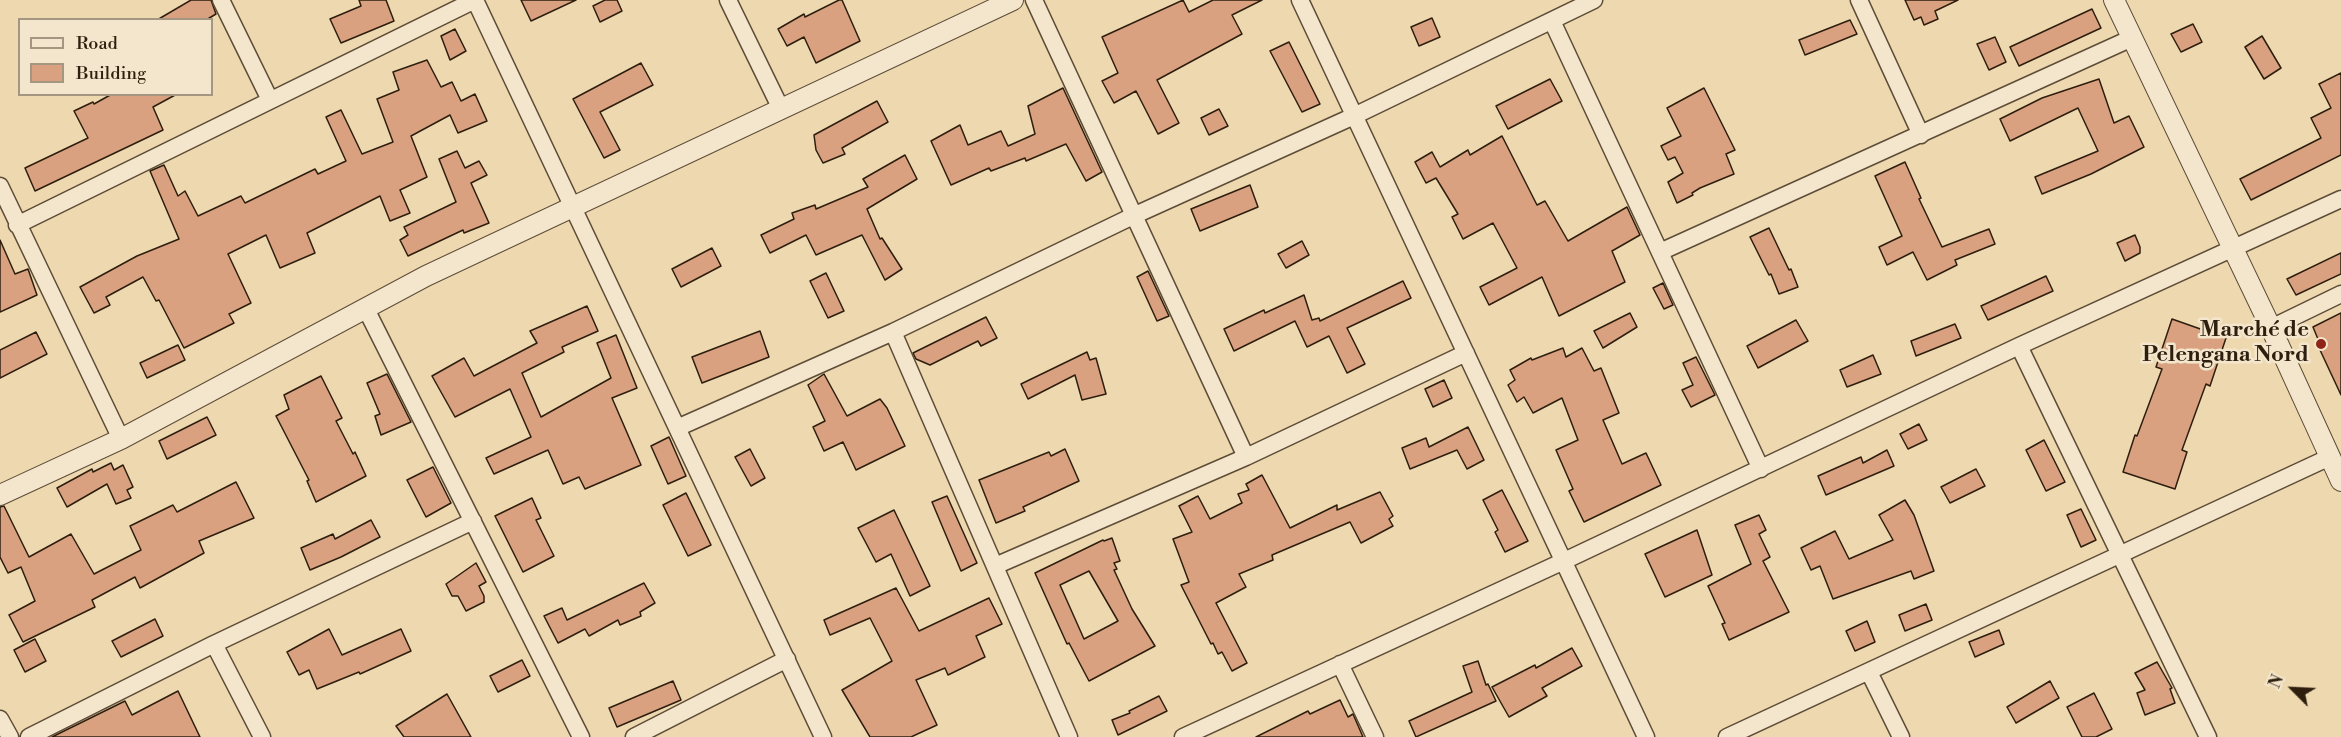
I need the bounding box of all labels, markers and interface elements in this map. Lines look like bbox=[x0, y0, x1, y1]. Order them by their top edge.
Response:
legend bbox=[18, 18, 213, 96]
text: Road bbox=[76, 32, 118, 55]
text: Building bbox=[76, 62, 146, 85]
place label: Marché de Pelengana Nord bbox=[2142, 318, 2309, 370]
marker: Marché de Pelengana Nord bbox=[2314, 337, 2328, 351]
north arrow bbox=[2263, 659, 2323, 719]
text: N bbox=[2265, 672, 2288, 692]

